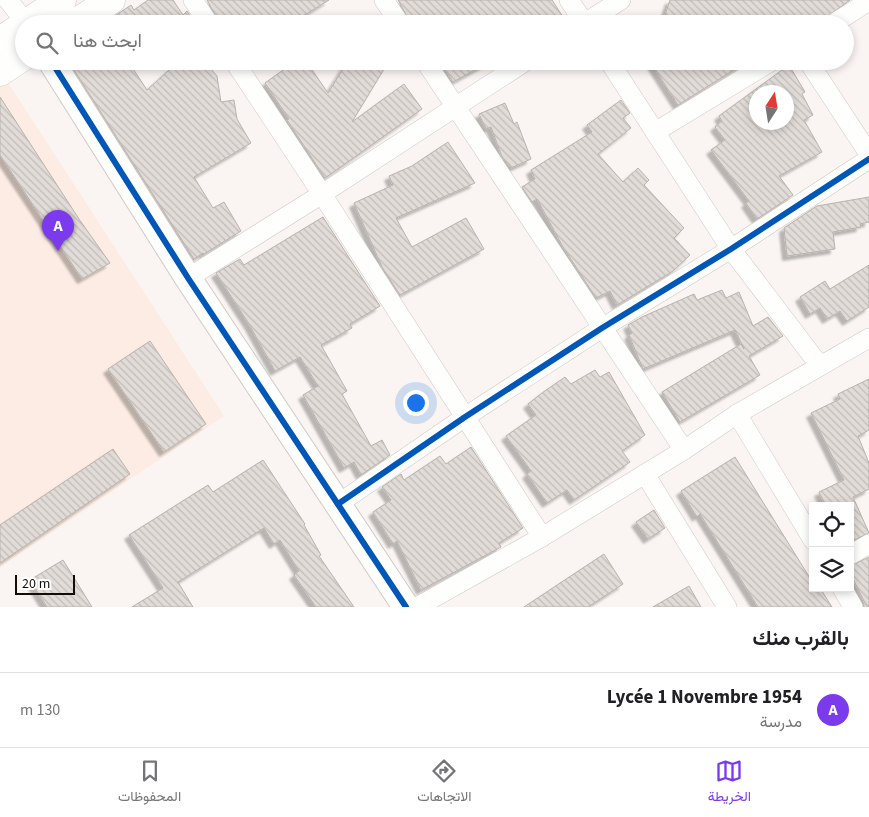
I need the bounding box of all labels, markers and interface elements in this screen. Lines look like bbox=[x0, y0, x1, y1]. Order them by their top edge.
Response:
search box bbox=[15, 15, 854, 70]
text: ابحث هنا bbox=[73, 28, 142, 55]
icon: search bbox=[33, 29, 61, 57]
north arrow bbox=[749, 85, 794, 130]
pin: A bbox=[42, 210, 74, 251]
your location bbox=[403, 390, 429, 416]
map controls bbox=[809, 502, 854, 592]
button: locate bbox=[809, 502, 854, 547]
button: layers bbox=[809, 547, 854, 592]
scale bar bbox=[15, 572, 75, 595]
text: 20 m bbox=[22, 574, 50, 594]
text: بالقرب منك bbox=[753, 623, 849, 653]
text: Lycée 1 Novembre 1954 bbox=[607, 684, 802, 711]
text: 130 m bbox=[20, 699, 60, 721]
text: A bbox=[828, 699, 838, 721]
text: مدرسة bbox=[760, 711, 802, 733]
tab: المحفوظات bbox=[118, 757, 181, 809]
tab: الاتجاهات bbox=[417, 757, 472, 809]
tab: الخريطة bbox=[708, 757, 751, 809]

